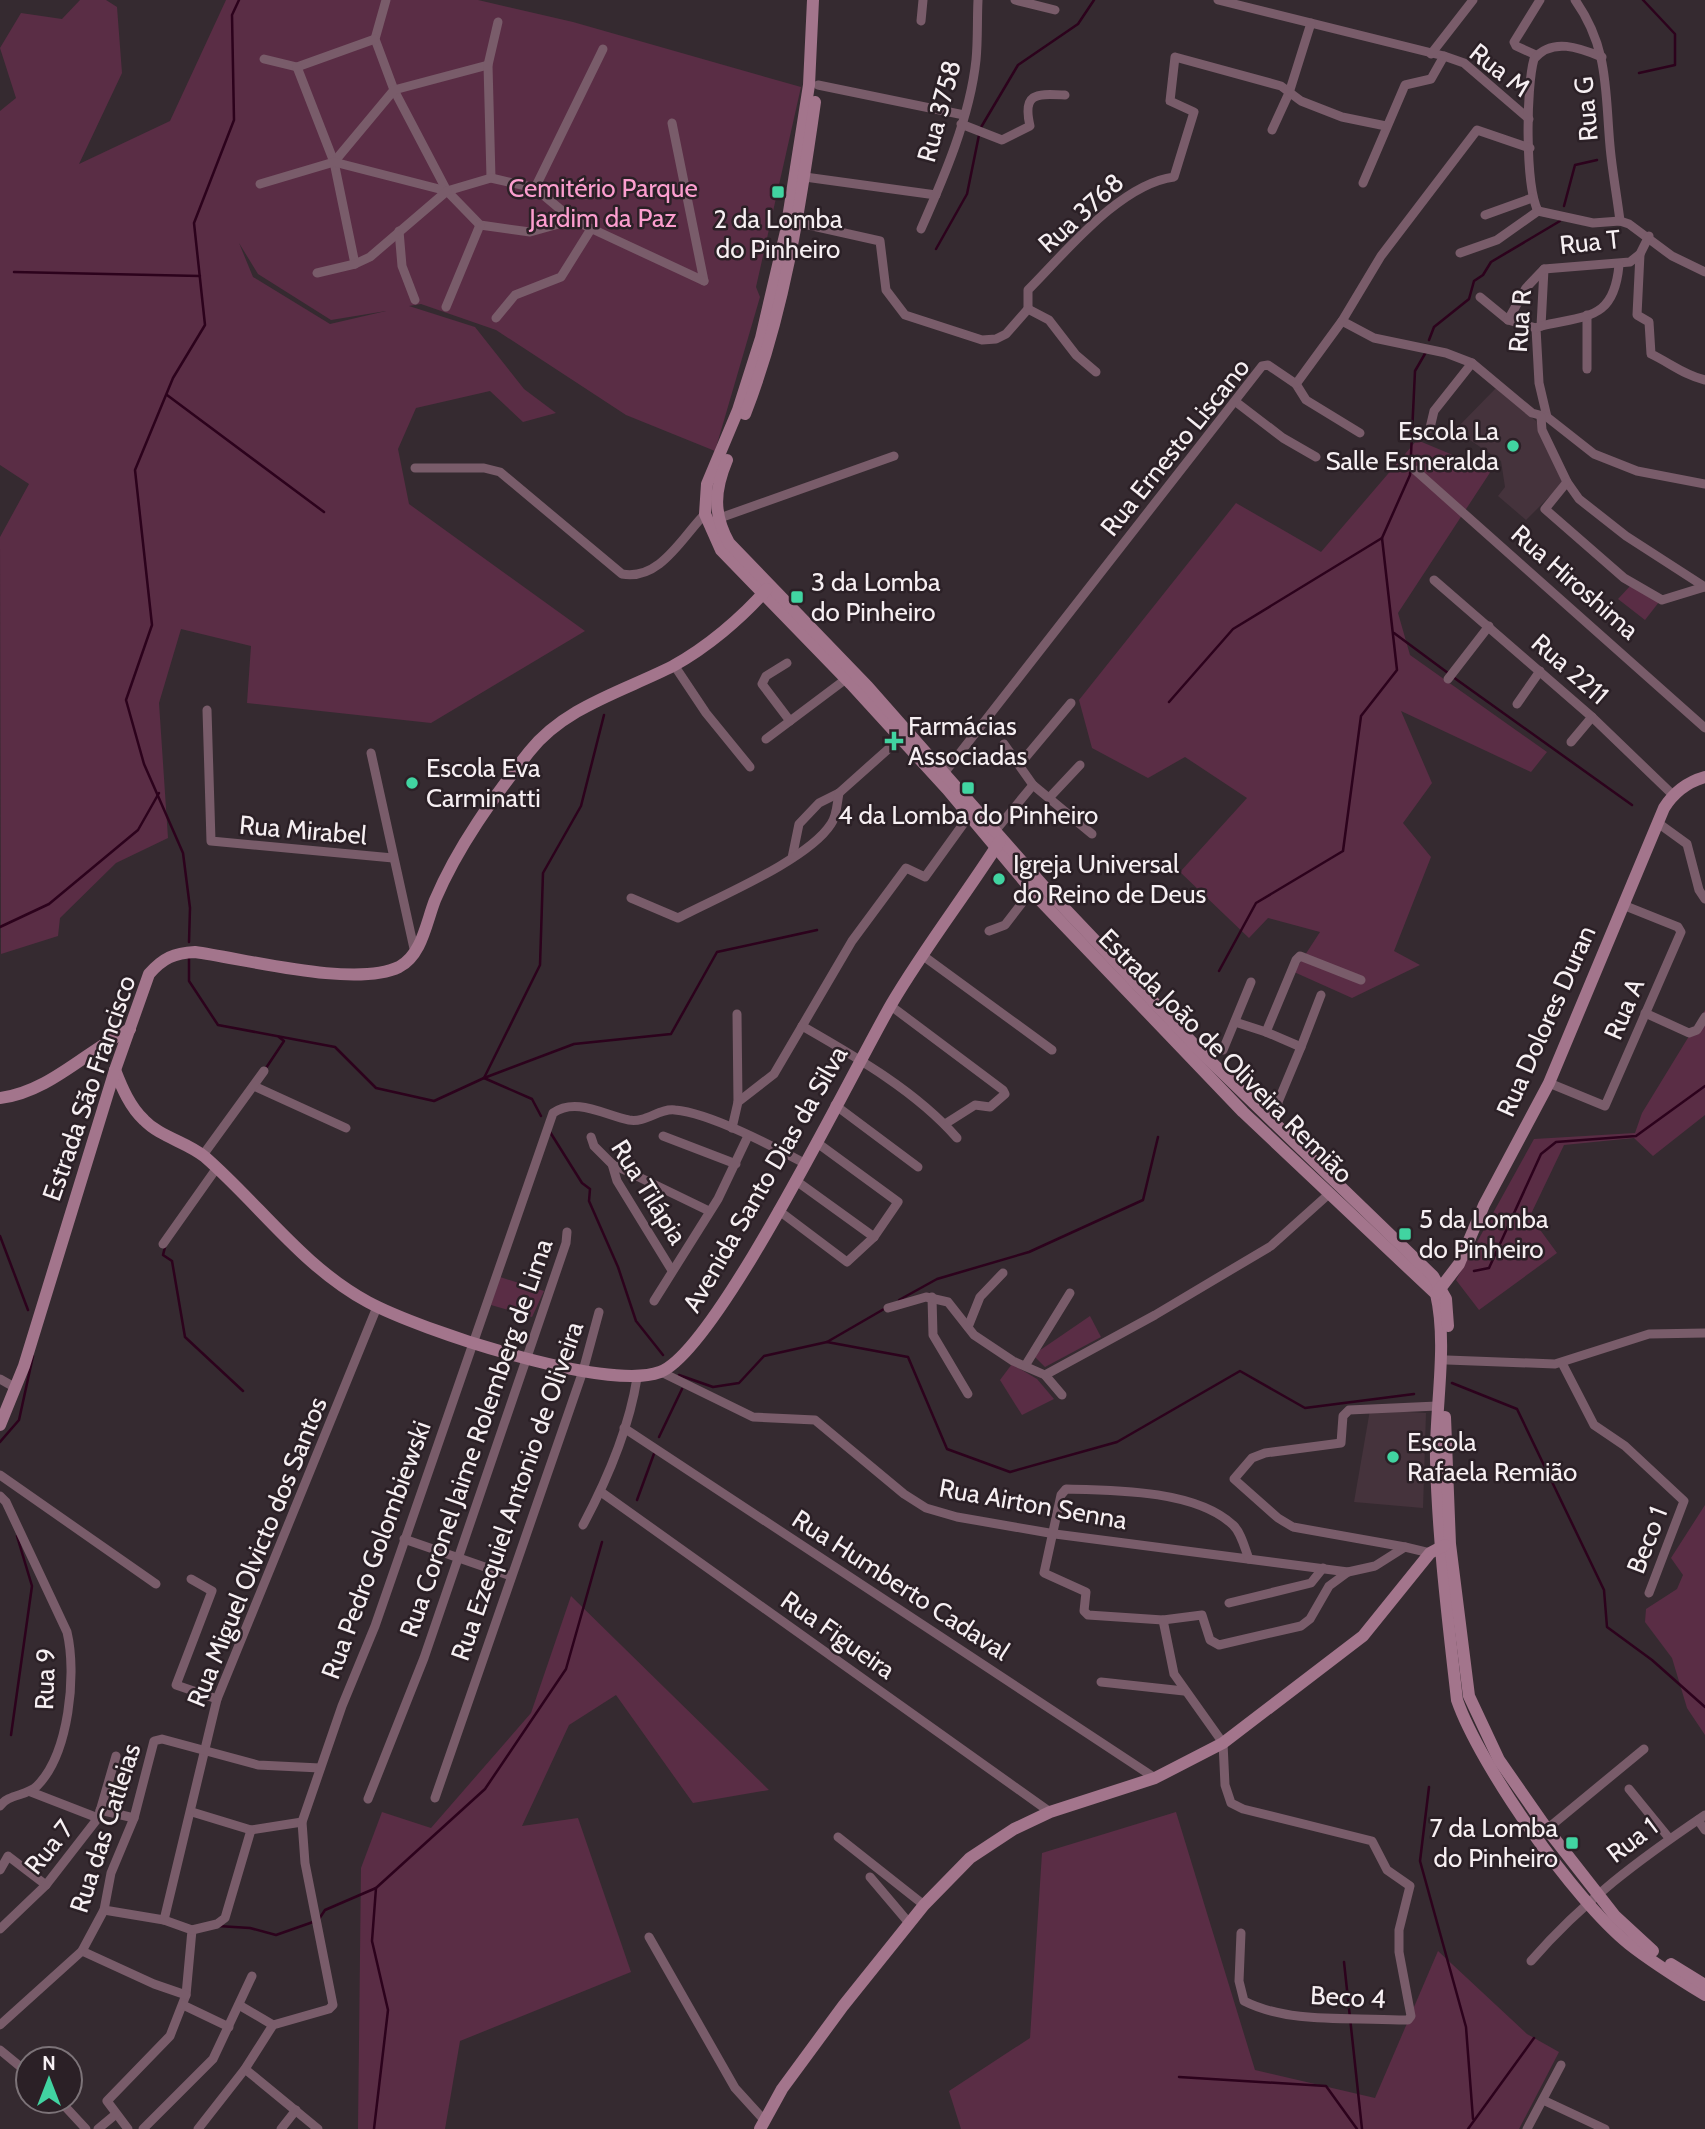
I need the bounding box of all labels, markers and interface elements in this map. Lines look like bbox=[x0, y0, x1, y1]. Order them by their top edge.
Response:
street label: Rua M bbox=[1463, 36, 1537, 104]
street label: Rua 3758 bbox=[910, 56, 968, 166]
street label: Rua G bbox=[1567, 75, 1605, 143]
street label: Rua 3768 bbox=[1032, 166, 1130, 260]
park label: Cemitério Parque Jardim da Paz bbox=[508, 172, 698, 234]
marker: 2 da Lomba do Pinheiro bbox=[770, 184, 786, 200]
place label: 2 da Lomba do Pinheiro bbox=[713, 203, 843, 265]
street label: Rua T bbox=[1558, 223, 1622, 261]
street label: Rua R bbox=[1502, 288, 1538, 354]
street label: Rua Ernesto Liscano bbox=[1093, 352, 1257, 542]
place label: Escola La Salle Esmeralda bbox=[1325, 415, 1500, 477]
marker: Escola La Salle Esmeralda bbox=[1505, 438, 1521, 454]
street label: Rua Hiroshima bbox=[1505, 518, 1646, 646]
place label: 3 da Lomba do Pinheiro bbox=[811, 566, 941, 628]
marker: 3 da Lomba do Pinheiro bbox=[789, 589, 805, 605]
street label: Rua 2211 bbox=[1525, 627, 1615, 711]
place label: Farmácias Associadas bbox=[908, 710, 1028, 772]
marker: Farmácias Associadas bbox=[886, 733, 902, 749]
place label: Escola Eva Carminatti bbox=[426, 752, 541, 814]
marker: Escola Eva Carminatti bbox=[404, 775, 420, 791]
marker: 4 da Lomba do Pinheiro bbox=[960, 780, 976, 796]
place label: 4 da Lomba do Pinheiro bbox=[838, 799, 1098, 831]
street label: Rua Mirabel bbox=[238, 808, 368, 852]
place label: Igreja Universal do Reino de Deus bbox=[1013, 848, 1207, 910]
marker: Igreja Universal do Reino de Deus bbox=[991, 871, 1007, 887]
street label: Rua Dolores Duran bbox=[1490, 920, 1602, 1122]
street label: Estrada João de Oliveira Remião bbox=[1092, 922, 1360, 1190]
street label: Estrada São Francisco bbox=[35, 971, 143, 1205]
street label: Rua A bbox=[1597, 974, 1651, 1044]
street label: Avenida Santo Dias da Silva bbox=[676, 1040, 855, 1318]
street label: Rua Tilápia bbox=[604, 1134, 694, 1251]
place label: 5 da Lomba do Pinheiro bbox=[1419, 1203, 1549, 1265]
marker: 5 da Lomba do Pinheiro bbox=[1397, 1226, 1413, 1242]
street label: Rua Coronel Jaime Rolemberg de Lima bbox=[393, 1234, 560, 1641]
street label: Rua Ezequiel Antonio de Oliveira bbox=[444, 1317, 590, 1665]
street label: Rua Miguel Olvicto dos Santos bbox=[180, 1392, 334, 1712]
street label: Rua Pedro Golombiewski bbox=[314, 1417, 438, 1683]
place label: Escola Rafaela Remião bbox=[1407, 1426, 1577, 1488]
marker: Escola Rafaela Remião bbox=[1385, 1449, 1401, 1465]
street label: Rua Airton Senna bbox=[936, 1472, 1130, 1536]
street label: Beco 1 bbox=[1620, 1502, 1674, 1578]
street label: Rua Humberto Cadaval bbox=[786, 1503, 1016, 1667]
street label: Rua Figueira bbox=[775, 1584, 902, 1686]
street label: Rua 9 bbox=[28, 1647, 62, 1711]
street label: Rua das Catleias bbox=[63, 1739, 147, 1917]
street label: Rua 1 bbox=[1600, 1810, 1664, 1870]
place label: 7 da Lomba do Pinheiro bbox=[1430, 1812, 1559, 1874]
street label: Rua 7 bbox=[18, 1813, 80, 1881]
marker: 7 da Lomba do Pinheiro bbox=[1564, 1835, 1580, 1851]
street label: Beco 4 bbox=[1309, 1979, 1387, 2015]
north arrow bbox=[14, 2045, 84, 2115]
text: N bbox=[42, 2052, 56, 2075]

